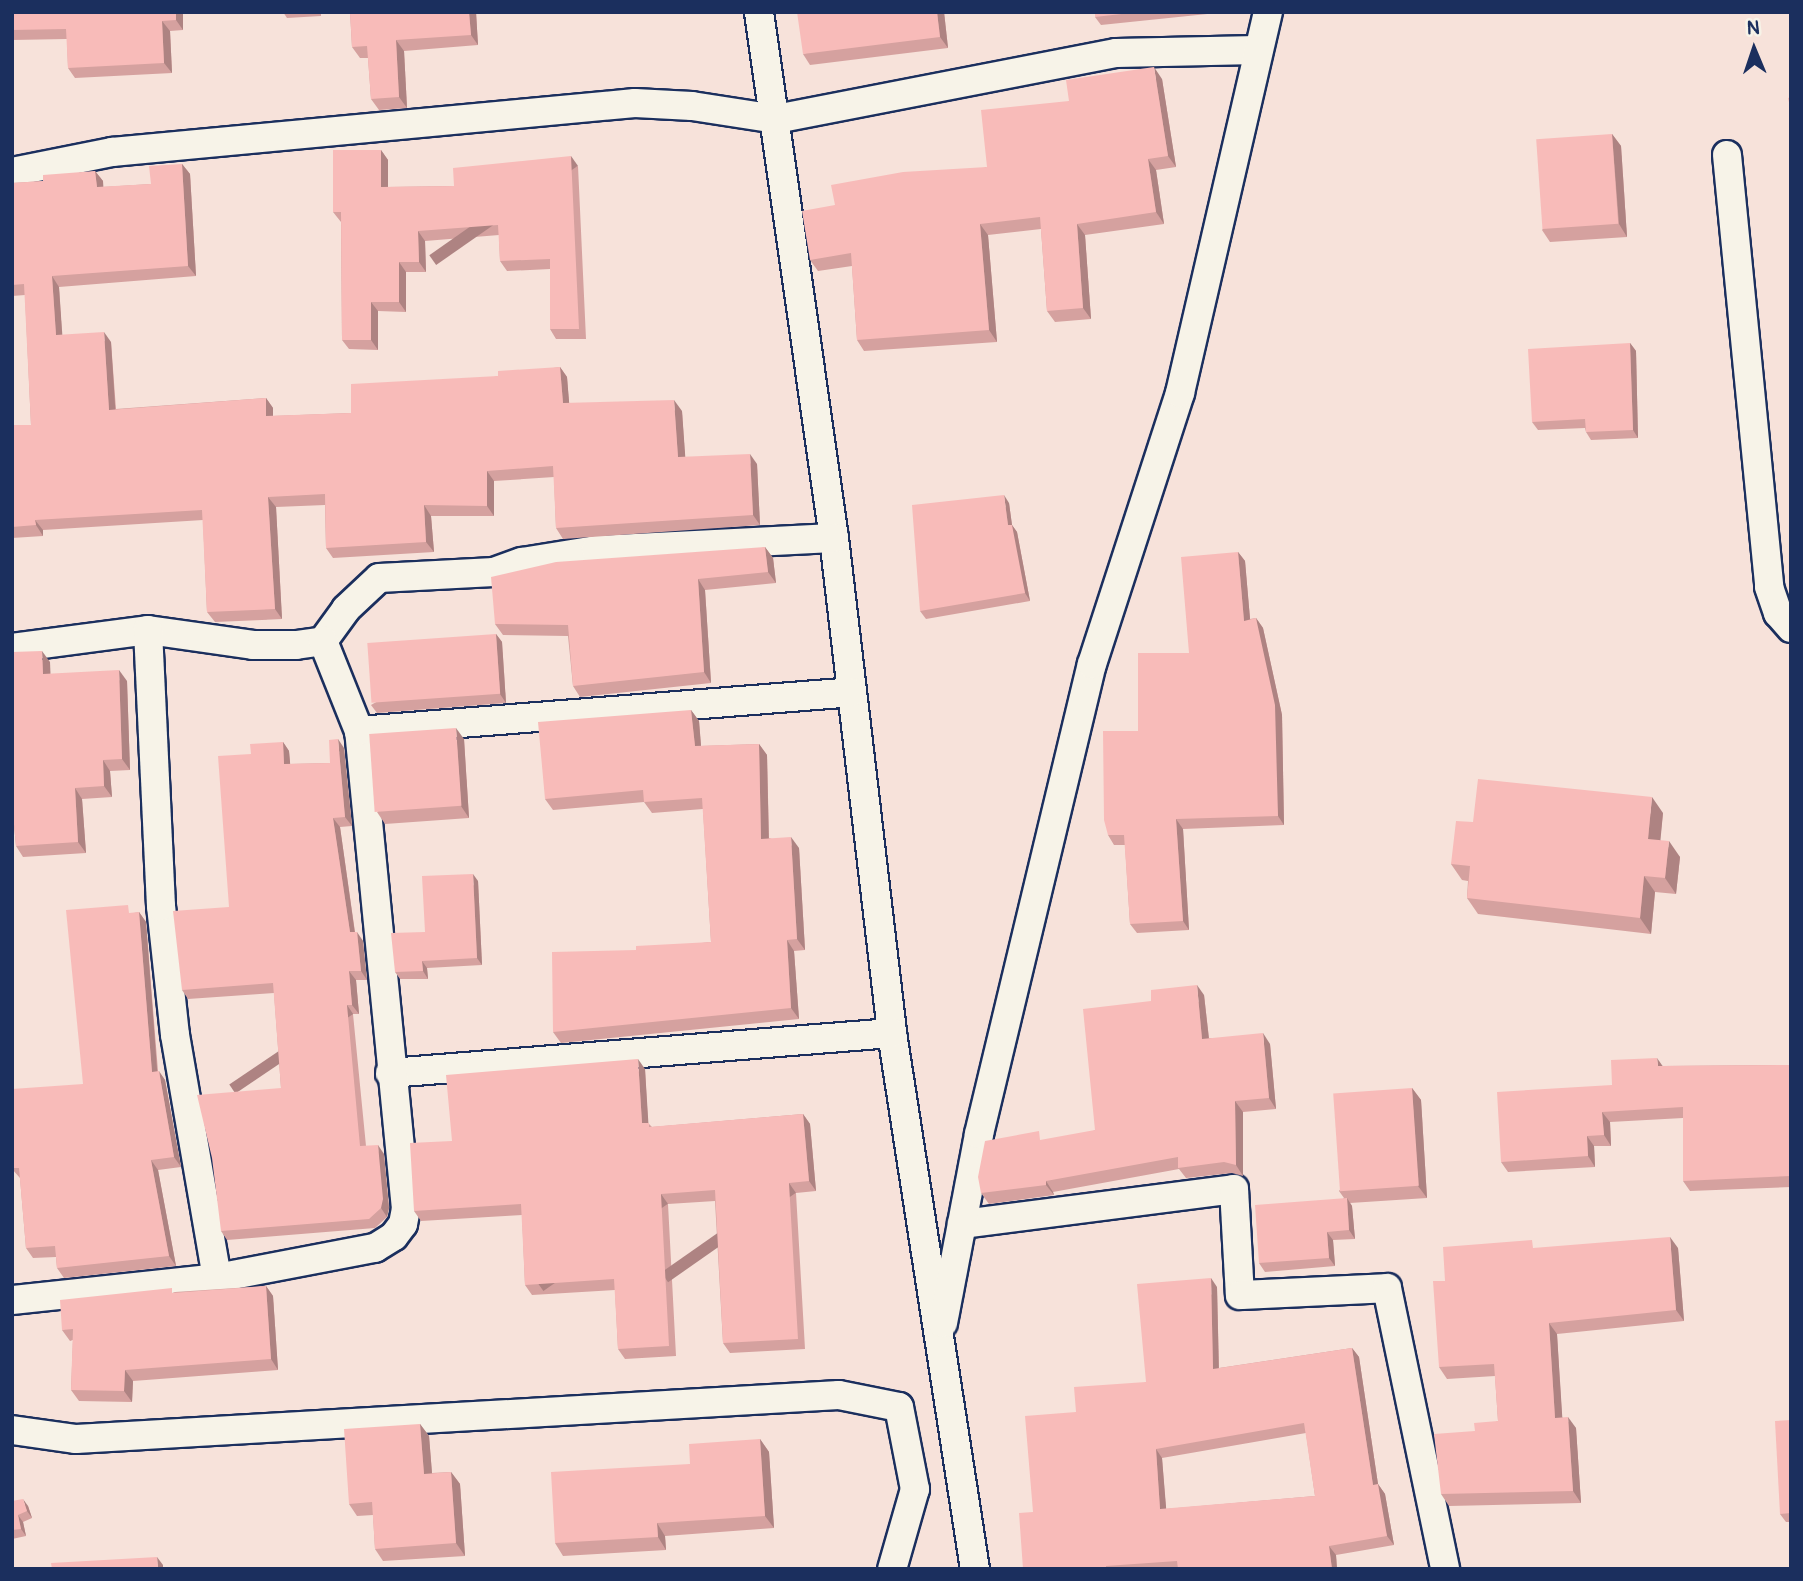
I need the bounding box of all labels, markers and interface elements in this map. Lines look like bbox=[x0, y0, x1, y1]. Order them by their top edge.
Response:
north arrow bbox=[1719, 14, 1789, 84]
text: N bbox=[1746, 16, 1760, 40]

